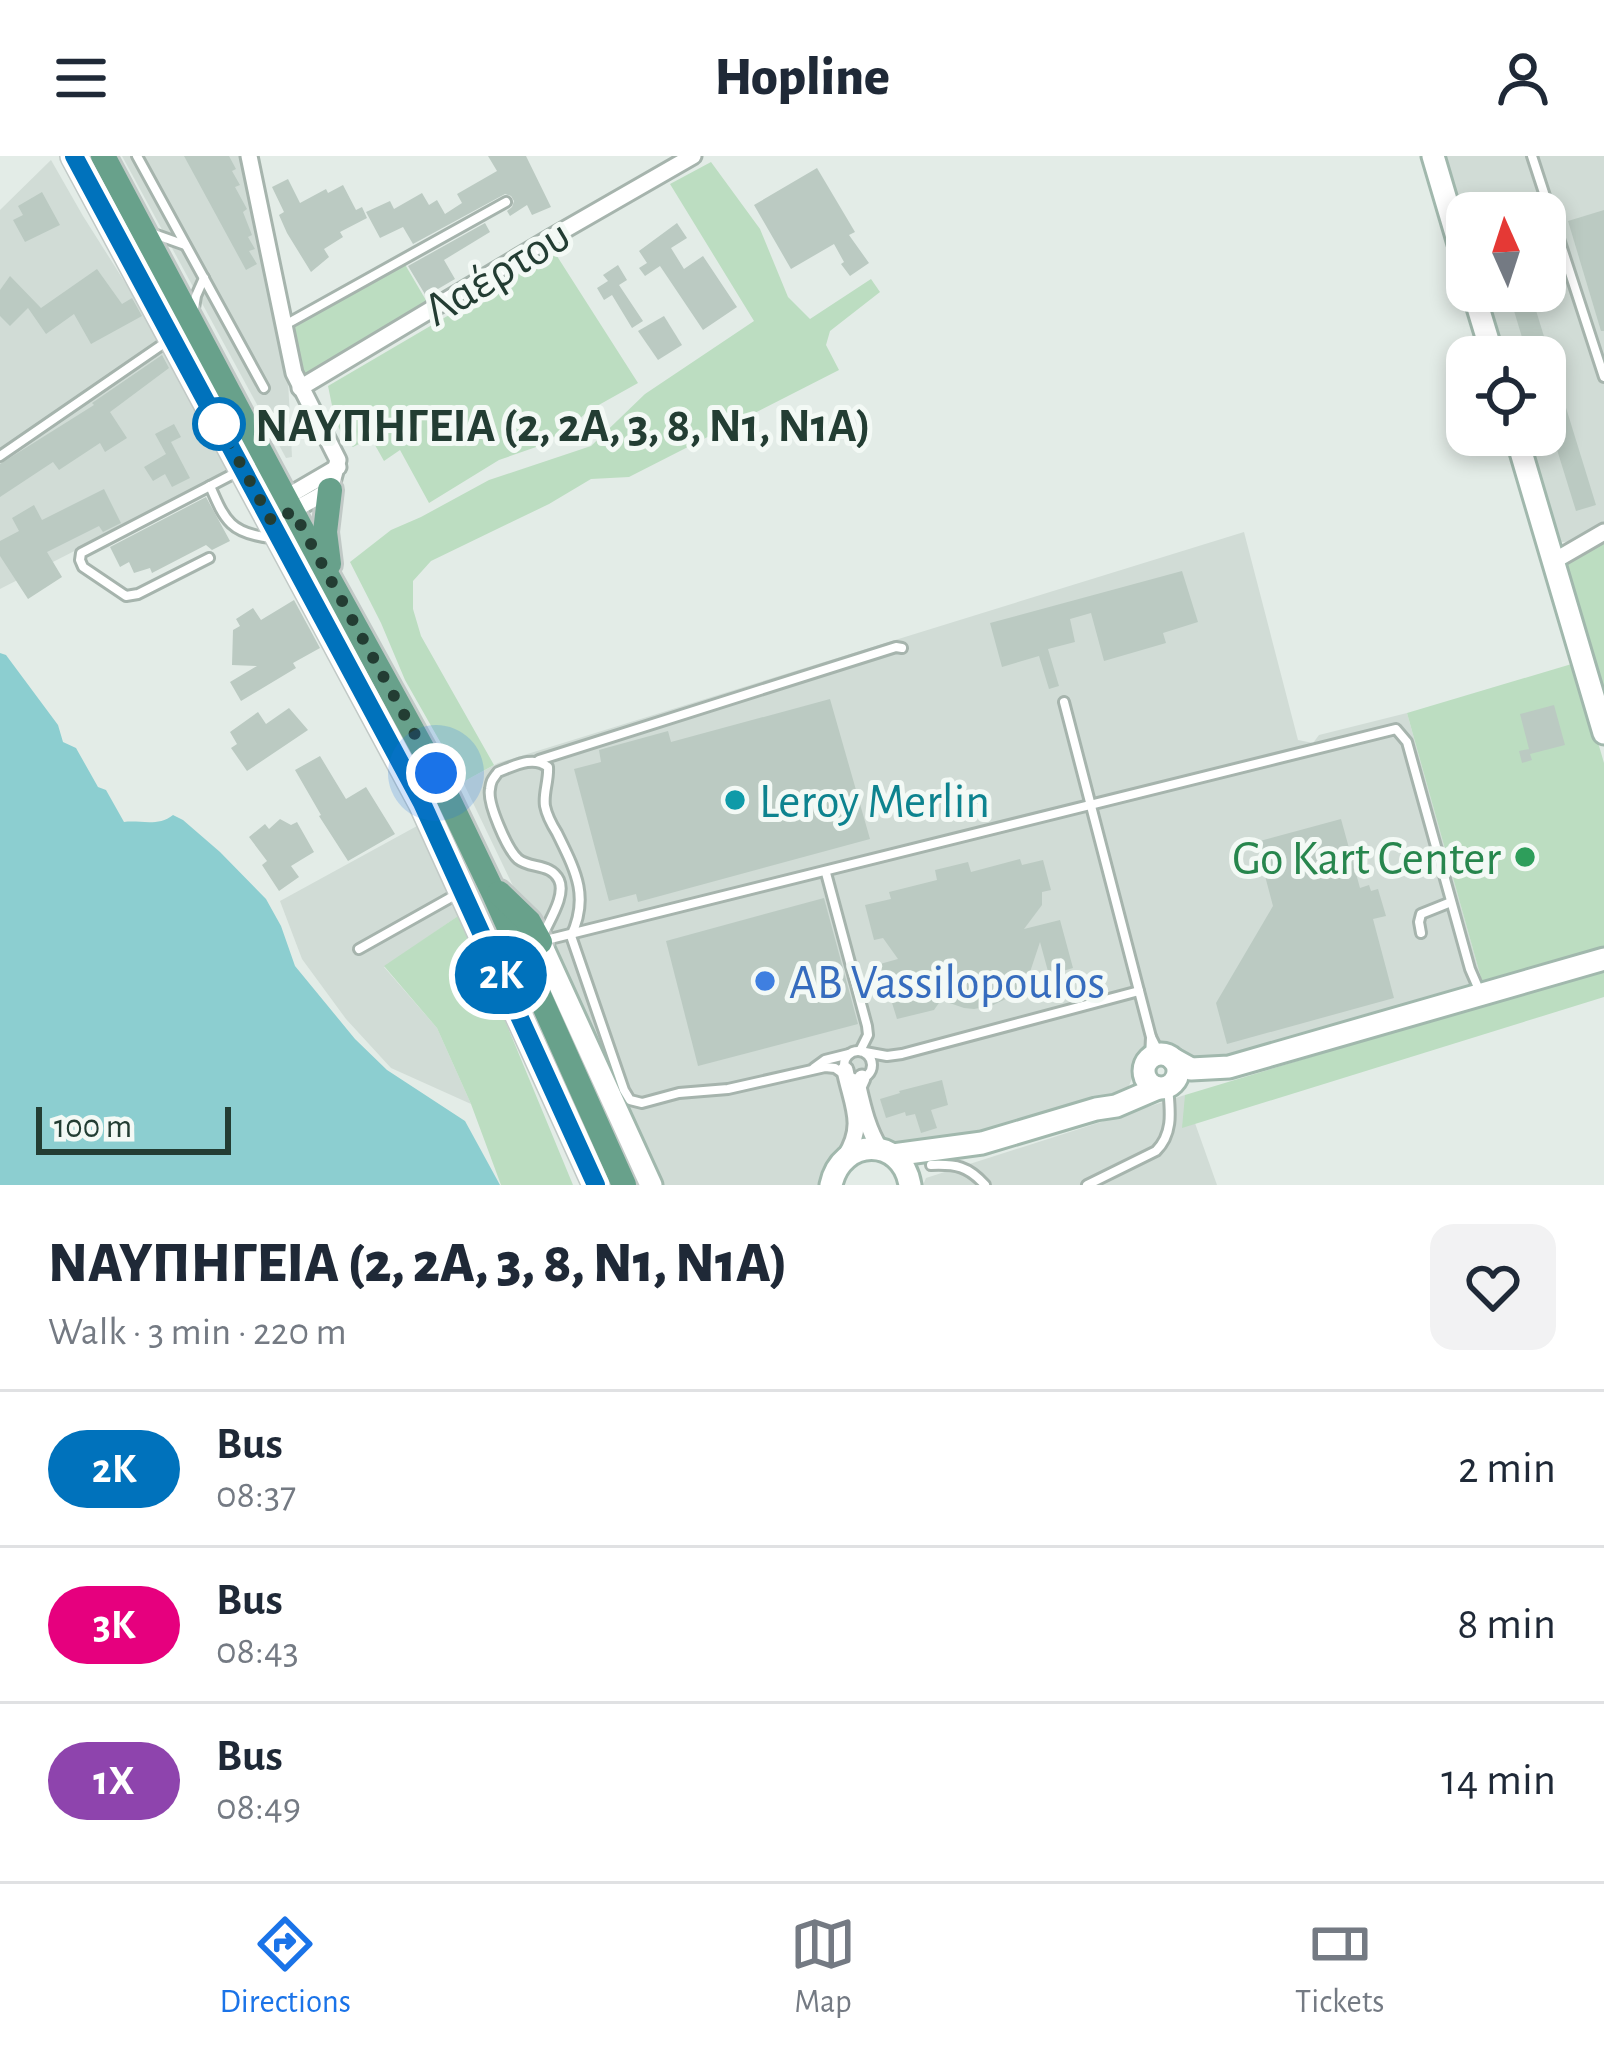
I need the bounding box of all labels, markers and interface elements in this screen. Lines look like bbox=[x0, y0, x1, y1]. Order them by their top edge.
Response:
icon: menu bbox=[48, 45, 114, 111]
icon: person bbox=[1490, 45, 1556, 111]
text: Hopline bbox=[714, 51, 890, 105]
north arrow bbox=[1446, 192, 1566, 312]
map controls bbox=[1446, 192, 1566, 456]
street label: Λαέρτου bbox=[416, 212, 579, 336]
button: locate bbox=[1446, 336, 1566, 456]
marker: ΝΑΥΠΗΓΕΙΑ (2, 2Α, 3, 8, Ν1, Ν1Α) bbox=[194, 399, 244, 449]
place label: ΝΑΥΠΗΓΕΙΑ (2, 2Α, 3, 8, Ν1, Ν1Α) bbox=[255, 403, 871, 451]
your location bbox=[406, 743, 466, 803]
place label: Leroy Merlin bbox=[759, 779, 990, 827]
marker: Leroy Merlin bbox=[722, 787, 748, 813]
place label: Go Kart Center bbox=[1232, 836, 1501, 884]
marker: Go Kart Center bbox=[1512, 844, 1538, 870]
line badge: 2Κ bbox=[447, 936, 555, 1014]
text: 2Κ bbox=[479, 954, 523, 996]
place label: AB Vassilopoulos bbox=[789, 960, 1105, 1008]
marker: AB Vassilopoulos bbox=[752, 968, 778, 994]
scale bar bbox=[36, 1101, 231, 1154]
text: 100 m bbox=[54, 1111, 132, 1144]
button: heart bbox=[1430, 1224, 1556, 1350]
text: ΝΑΥΠΗΓΕΙΑ (2, 2Α, 3, 8, Ν1, Ν1Α) bbox=[48, 1235, 788, 1292]
text: Walk · 3 min · 220 m bbox=[48, 1313, 347, 1352]
text: Bus bbox=[216, 1422, 283, 1467]
text: 2 min bbox=[1458, 1446, 1556, 1491]
text: 2Κ bbox=[92, 1448, 136, 1490]
text: 08:37 bbox=[216, 1476, 296, 1515]
text: Bus bbox=[216, 1578, 283, 1623]
text: 8 min bbox=[1457, 1602, 1556, 1647]
text: 3Κ bbox=[93, 1604, 135, 1646]
text: 08:43 bbox=[216, 1632, 299, 1671]
text: Bus bbox=[216, 1734, 283, 1779]
text: 14 min bbox=[1441, 1758, 1556, 1803]
text: 1Χ bbox=[93, 1760, 135, 1802]
text: 08:49 bbox=[216, 1788, 301, 1827]
tab: Directions bbox=[220, 1911, 351, 2023]
tab: Map bbox=[790, 1911, 856, 2023]
tab: Tickets bbox=[1295, 1911, 1384, 2023]

